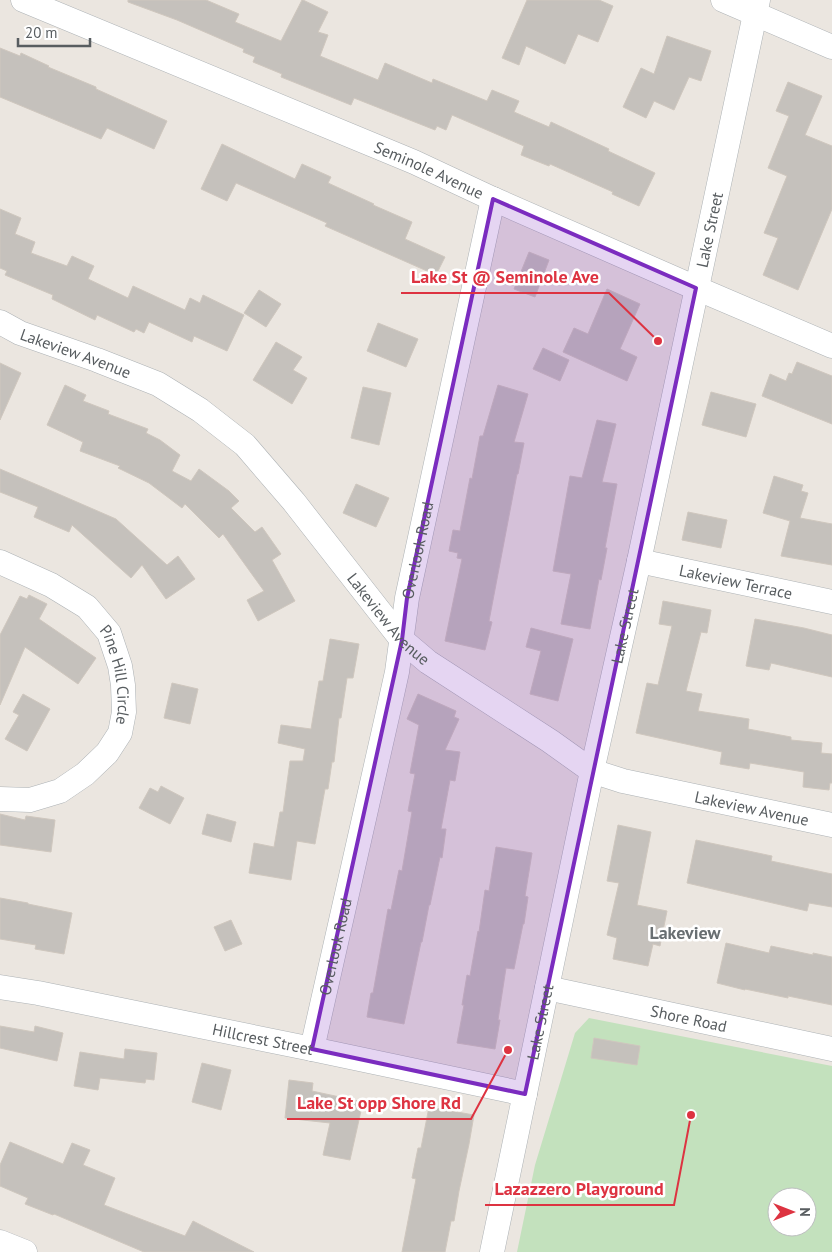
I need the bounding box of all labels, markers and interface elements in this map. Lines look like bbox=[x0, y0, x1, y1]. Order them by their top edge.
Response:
scale bar bbox=[18, 15, 90, 47]
text: 20 m bbox=[25, 23, 58, 42]
street label: Seminole Avenue bbox=[371, 137, 487, 203]
street label: Lake Street bbox=[692, 190, 727, 269]
callout: Lake St @ Seminole Ave bbox=[401, 260, 609, 293]
text: Lake St @ Seminole Ave bbox=[411, 265, 599, 288]
street label: Lakeview Avenue bbox=[18, 324, 134, 382]
street label: Overlook Road bbox=[397, 500, 438, 601]
street label: Lakeview Terrace bbox=[677, 560, 794, 603]
street label: Lakeview Avenue bbox=[343, 569, 434, 669]
street label: Lake Street bbox=[606, 586, 643, 665]
street label: Pine Hill Circle bbox=[96, 620, 134, 726]
street label: Lakeview Avenue bbox=[693, 786, 811, 830]
street label: Overlook Road bbox=[314, 896, 356, 997]
district label: Lakeview bbox=[649, 921, 722, 944]
street label: Lake Street bbox=[522, 982, 558, 1062]
street label: Shore Road bbox=[649, 1000, 729, 1036]
street label: Hillcrest Street bbox=[211, 1019, 316, 1059]
callout: Lake St opp Shore Rd bbox=[287, 1086, 471, 1119]
text: Lake St opp Shore Rd bbox=[297, 1091, 461, 1114]
callout: Lazazzero Playground bbox=[485, 1172, 674, 1205]
text: Lazazzero Playground bbox=[494, 1177, 664, 1200]
north arrow bbox=[767, 1187, 817, 1237]
text: N bbox=[796, 1207, 814, 1217]

